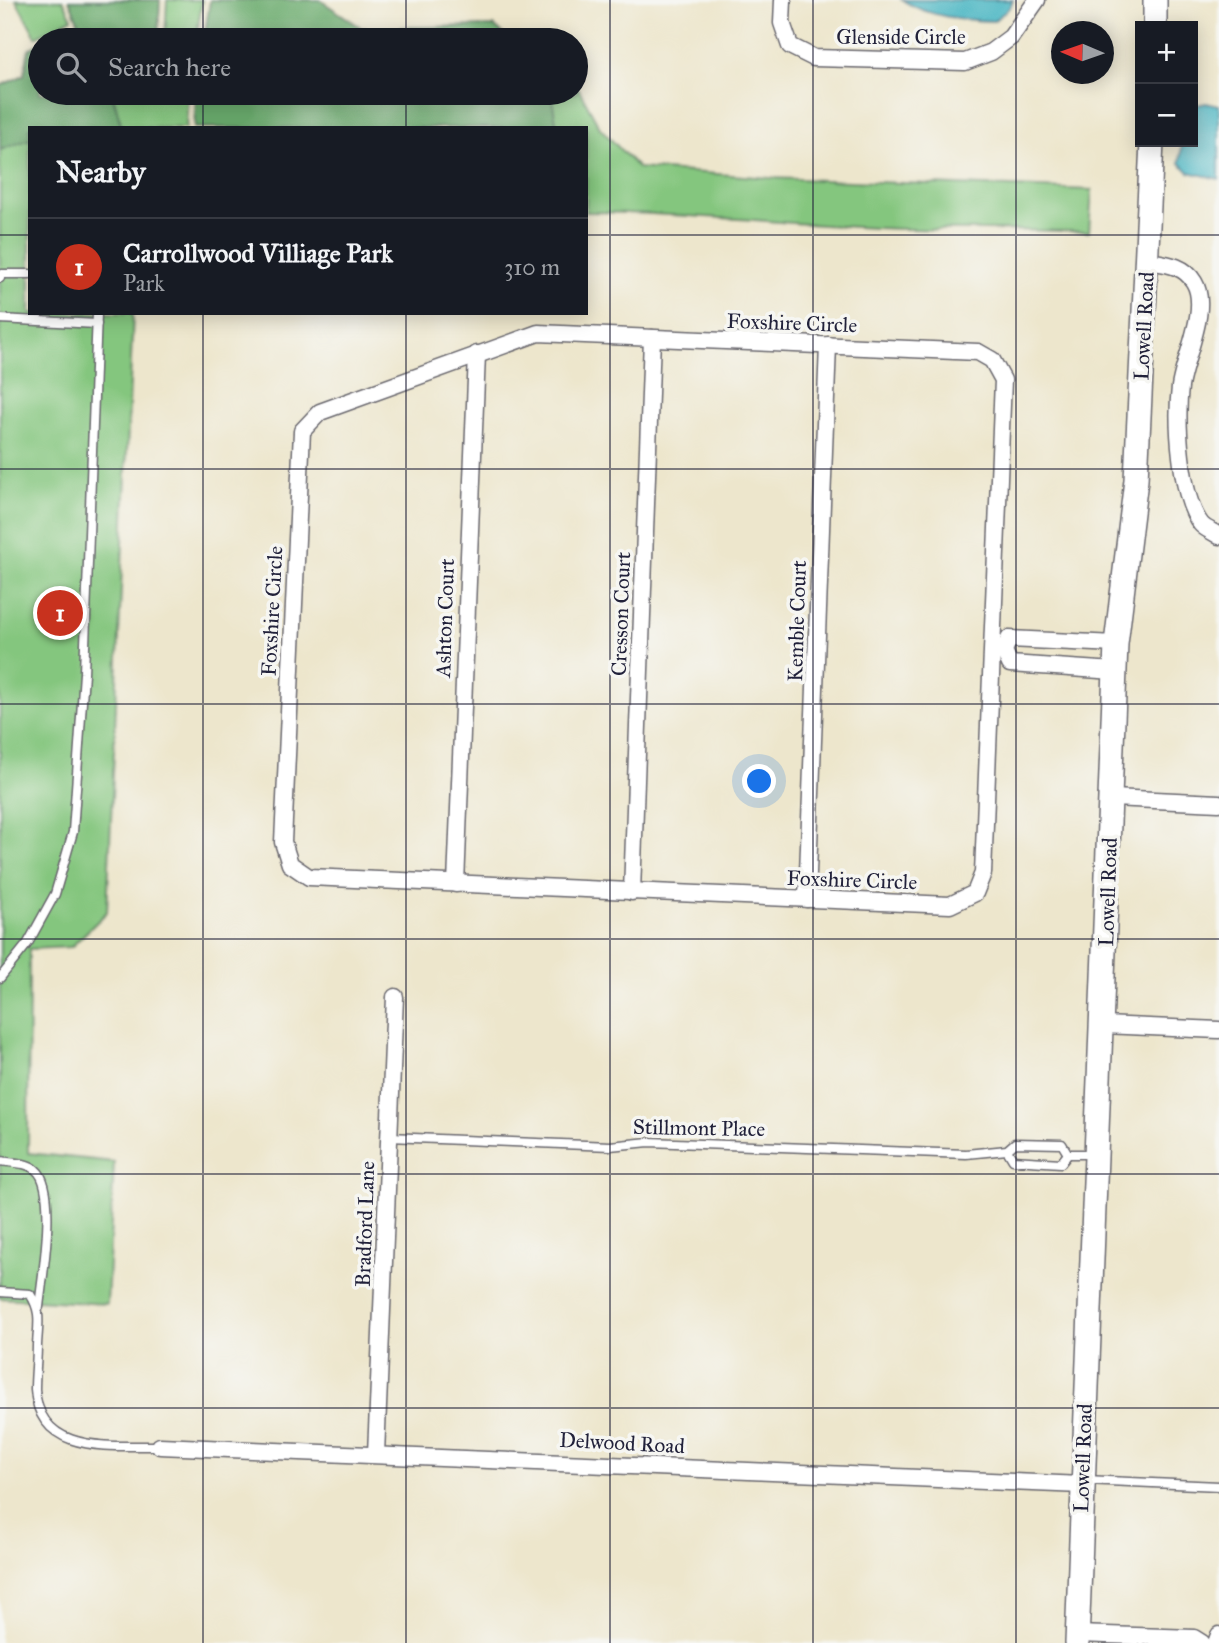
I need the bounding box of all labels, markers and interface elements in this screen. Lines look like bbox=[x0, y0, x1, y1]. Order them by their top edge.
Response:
north arrow bbox=[1051, 21, 1114, 84]
map controls bbox=[1135, 21, 1198, 147]
button: + bbox=[1135, 21, 1198, 84]
street label: Glenside Circle bbox=[836, 24, 966, 50]
search box bbox=[28, 28, 588, 105]
icon: search bbox=[52, 48, 90, 86]
text: Search here bbox=[108, 51, 231, 83]
button: − bbox=[1135, 84, 1198, 147]
text: Nearby bbox=[56, 154, 146, 190]
text: Carrollwood Villiage Park bbox=[123, 237, 393, 269]
text: 1 bbox=[74, 253, 84, 281]
text: 310 m bbox=[504, 253, 560, 281]
text: Park bbox=[123, 269, 165, 297]
street label: Lowell Road bbox=[1128, 270, 1160, 381]
street label: Foxshire Circle bbox=[726, 308, 858, 338]
street label: Foxshire Circle bbox=[256, 545, 288, 677]
street label: Cresson Court bbox=[606, 551, 636, 677]
street label: Ashton Court bbox=[430, 558, 460, 679]
street label: Kemble Court bbox=[782, 559, 812, 682]
pin: 1 bbox=[37, 587, 83, 639]
your location bbox=[742, 764, 776, 798]
street label: Lowell Road bbox=[1093, 837, 1123, 947]
street label: Foxshire Circle bbox=[786, 865, 918, 895]
street label: Stillmont Place bbox=[633, 1114, 766, 1142]
street label: Bradford Lane bbox=[350, 1160, 380, 1287]
street label: Lowell Road bbox=[1068, 1403, 1098, 1513]
street label: Delwood Road bbox=[559, 1427, 686, 1459]

